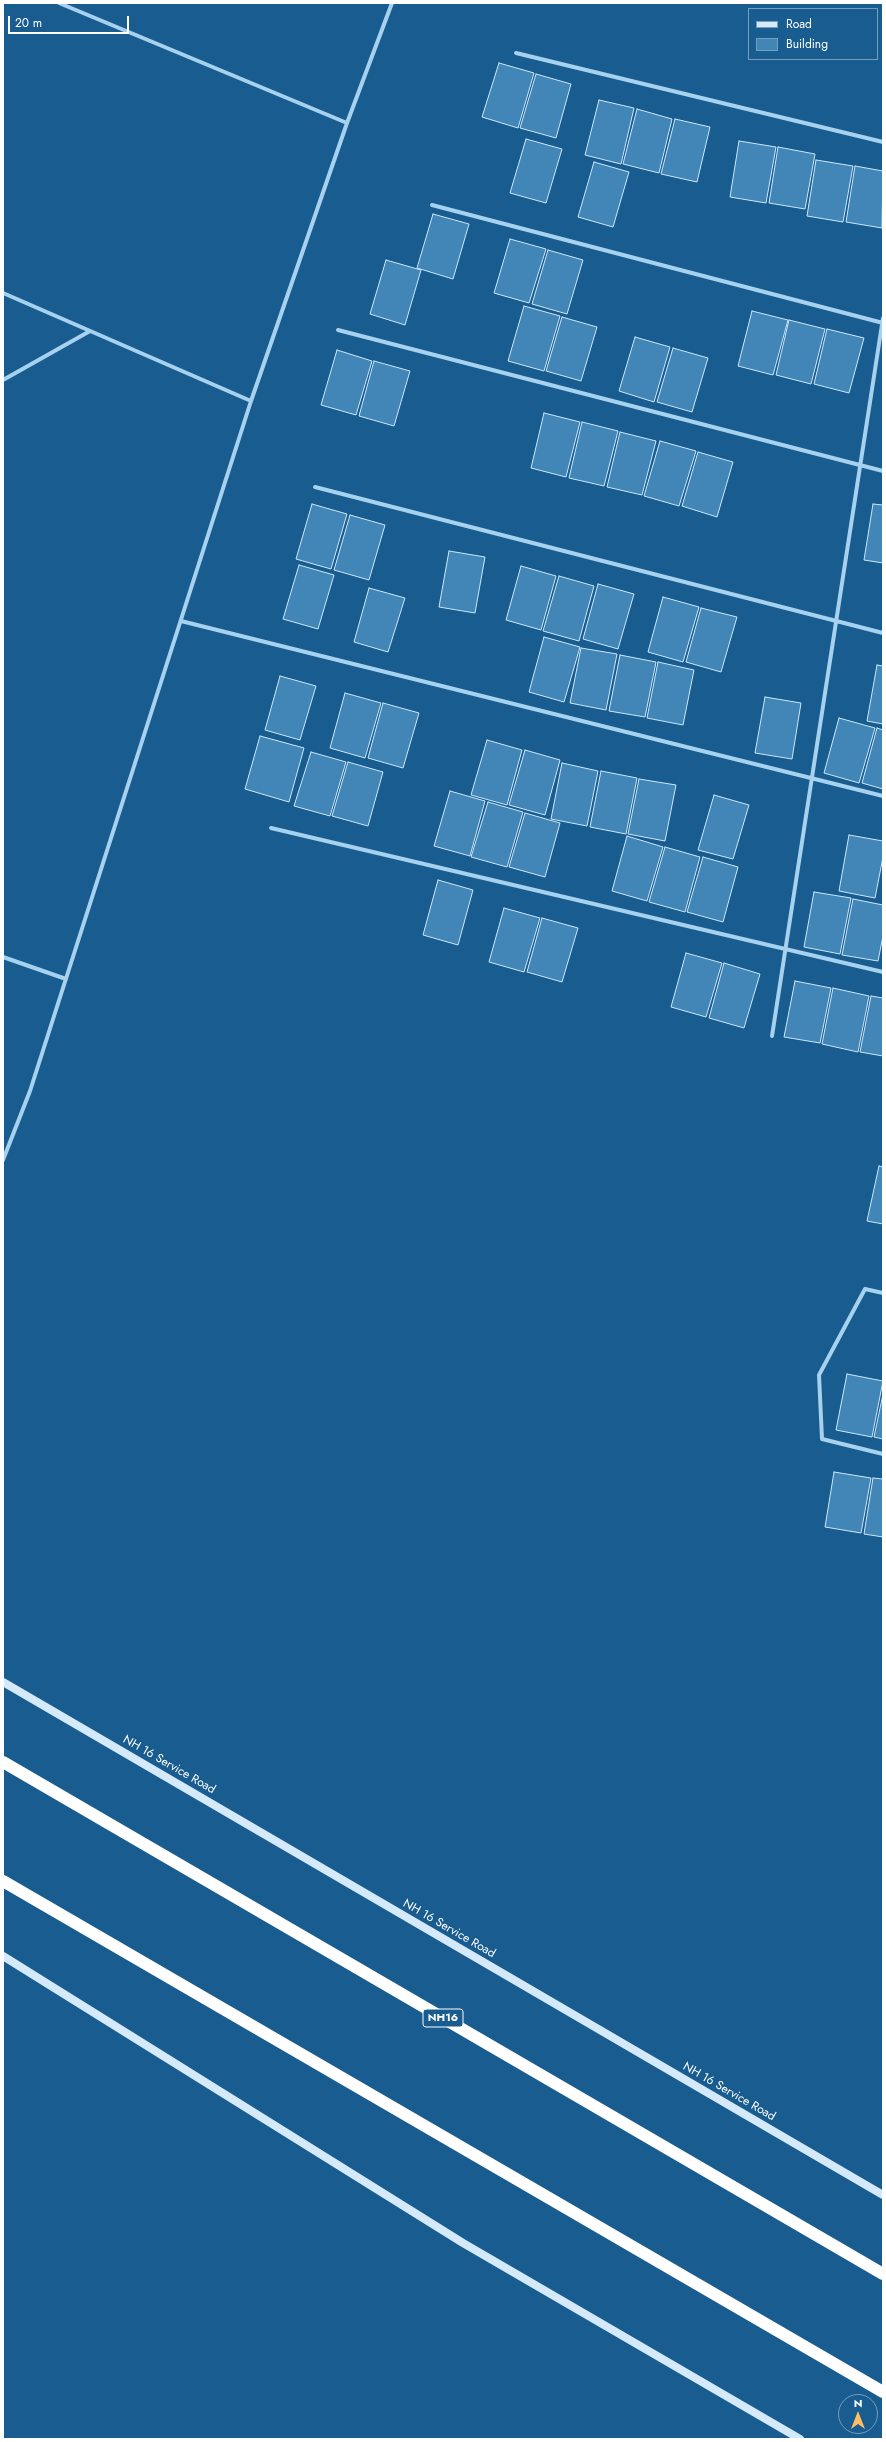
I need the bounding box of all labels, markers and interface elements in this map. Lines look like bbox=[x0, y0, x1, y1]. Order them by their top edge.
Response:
scale bar bbox=[10, 8, 131, 34]
legend bbox=[748, 8, 878, 60]
text: 20 m bbox=[15, 14, 42, 32]
text: Road bbox=[786, 15, 812, 33]
text: Building bbox=[786, 35, 828, 53]
street label: NH 16 Service Road bbox=[120, 1733, 218, 1797]
street label: NH 16 Service Road bbox=[400, 1897, 498, 1961]
road number: NH16 bbox=[423, 2009, 463, 2027]
street label: NH 16 Service Road bbox=[680, 2060, 778, 2124]
north arrow bbox=[838, 2394, 878, 2434]
text: N bbox=[854, 2395, 862, 2411]

